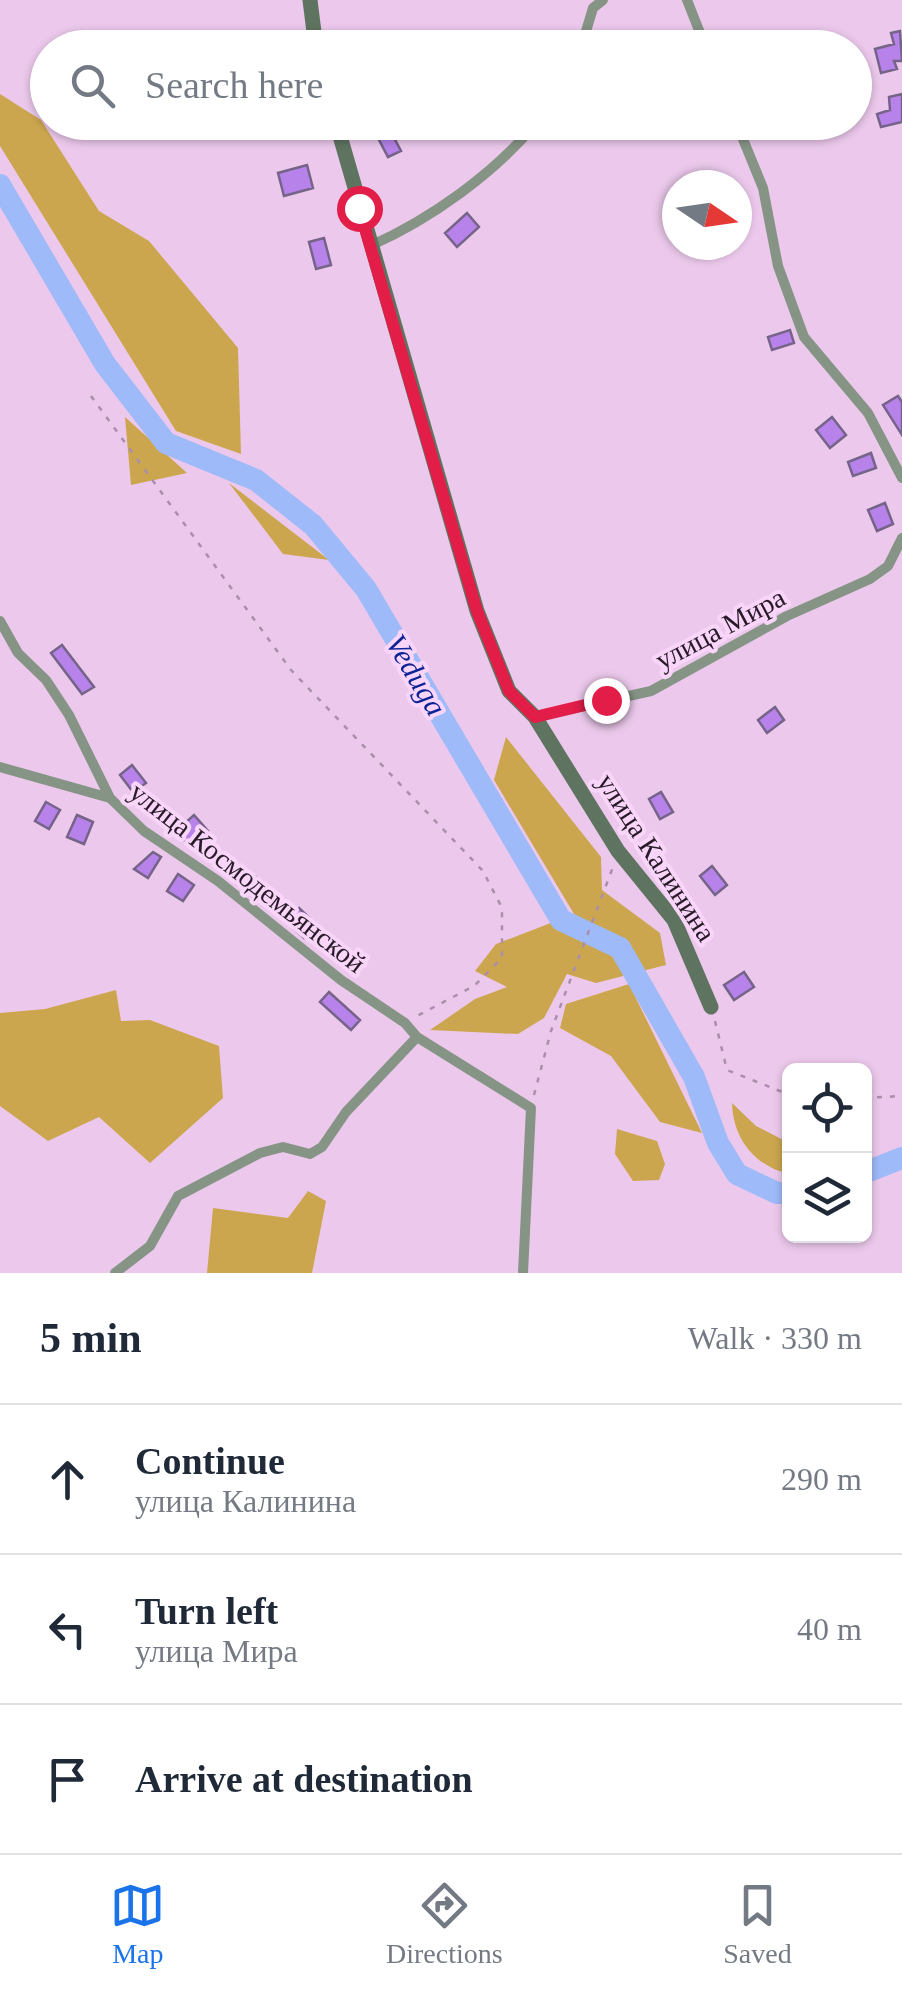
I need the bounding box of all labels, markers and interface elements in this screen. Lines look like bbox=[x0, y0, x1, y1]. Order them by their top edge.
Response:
search box bbox=[30, 30, 872, 140]
icon: search bbox=[65, 58, 120, 113]
text: Search here bbox=[145, 64, 323, 106]
north arrow bbox=[662, 170, 752, 260]
route start bbox=[337, 186, 383, 232]
street label: улица Мира bbox=[650, 581, 791, 676]
water label: Veduga bbox=[380, 628, 453, 721]
route end bbox=[584, 678, 630, 724]
street label: улица Калинина bbox=[591, 768, 723, 947]
street label: улица Космодемьянской bbox=[124, 776, 372, 979]
map controls bbox=[782, 1063, 872, 1243]
button: locate bbox=[782, 1063, 872, 1153]
button: layers bbox=[782, 1153, 872, 1243]
text: 5 min bbox=[40, 1315, 142, 1361]
text: Walk · 330 m bbox=[688, 1320, 862, 1356]
text: Continue bbox=[135, 1440, 285, 1482]
icon: ahead bbox=[40, 1452, 95, 1507]
text: 290 m bbox=[781, 1461, 862, 1497]
text: улица Калинина bbox=[135, 1483, 356, 1519]
text: Turn left bbox=[135, 1590, 278, 1632]
icon: left bbox=[40, 1602, 95, 1657]
text: 40 m bbox=[797, 1611, 862, 1647]
text: улица Мира bbox=[135, 1633, 298, 1669]
icon: arrive bbox=[40, 1752, 95, 1807]
text: Arrive at destination bbox=[135, 1758, 473, 1800]
tab: Map bbox=[110, 1878, 165, 1970]
tab: Directions bbox=[386, 1878, 503, 1970]
tab: Saved bbox=[723, 1878, 792, 1970]

